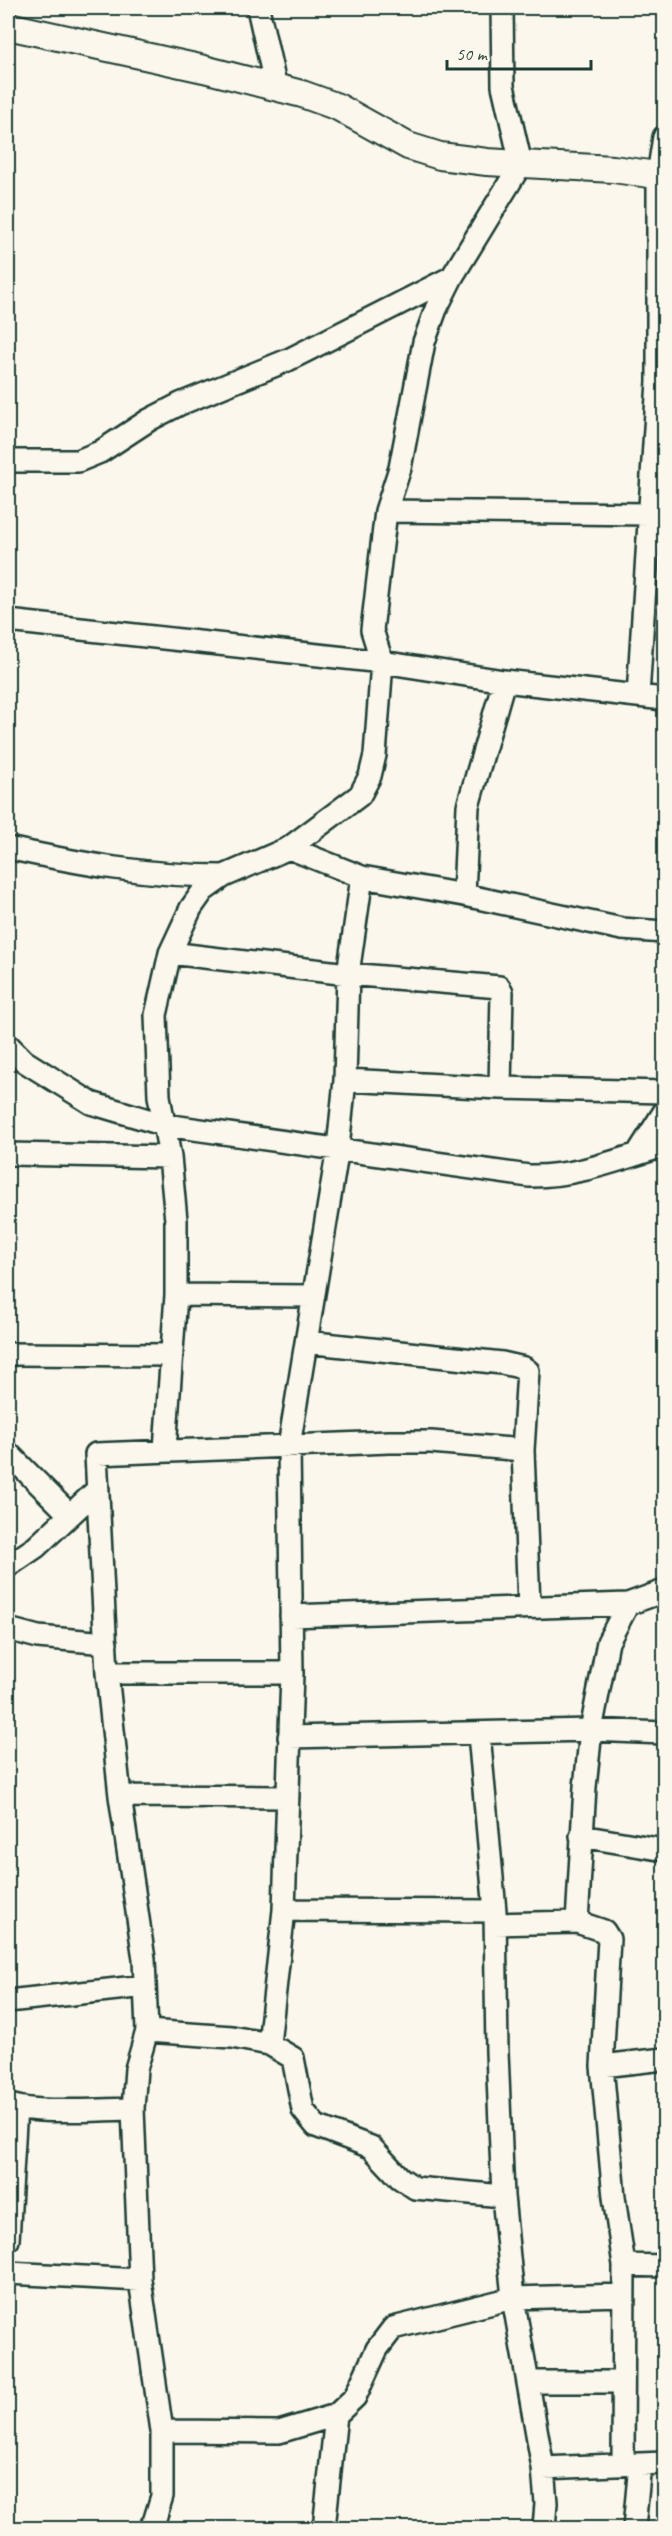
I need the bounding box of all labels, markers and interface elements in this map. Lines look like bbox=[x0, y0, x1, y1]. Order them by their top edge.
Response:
scale bar bbox=[447, 33, 591, 71]
text: 50 m bbox=[456, 43, 489, 65]

